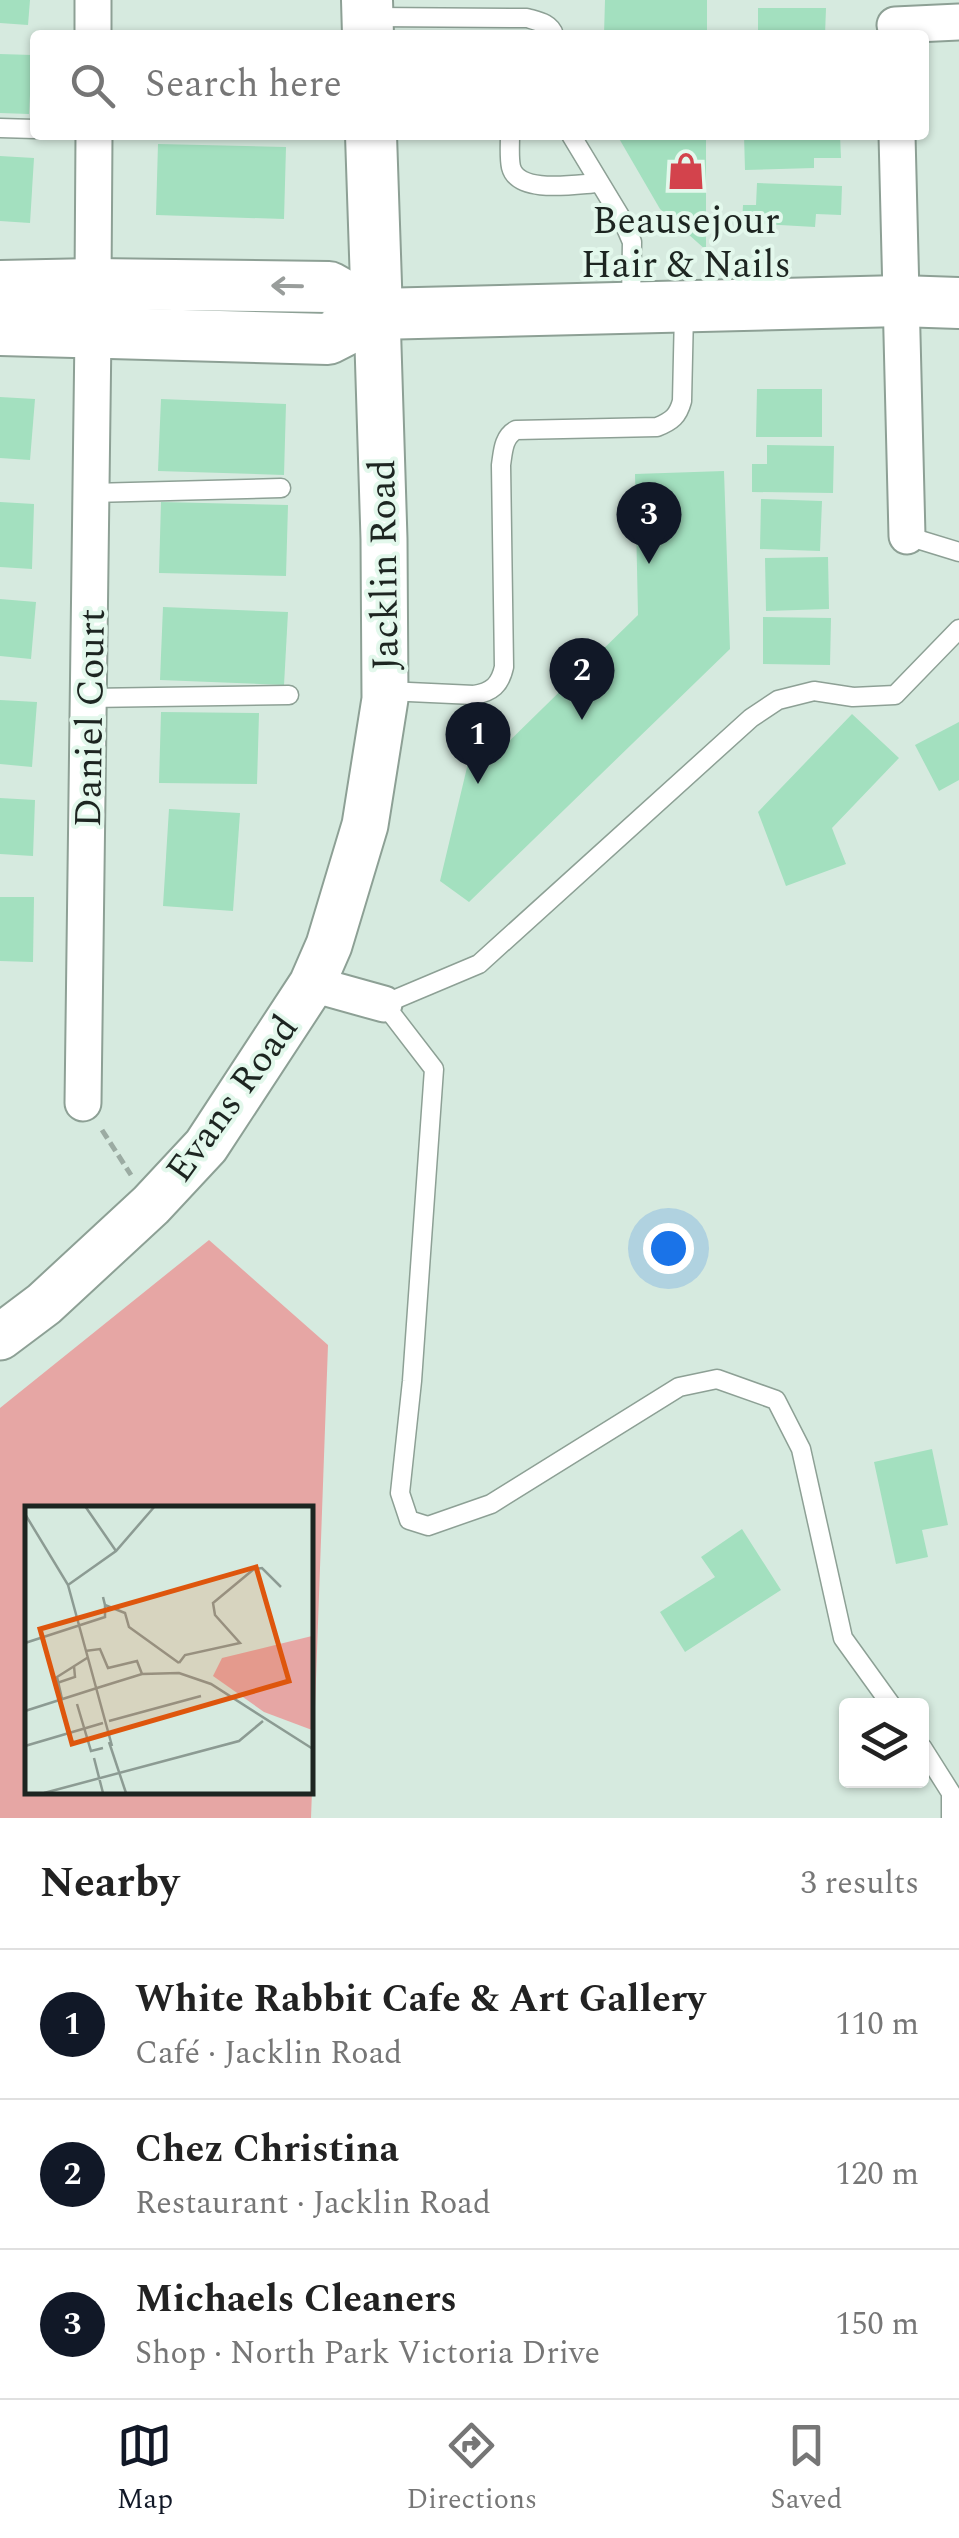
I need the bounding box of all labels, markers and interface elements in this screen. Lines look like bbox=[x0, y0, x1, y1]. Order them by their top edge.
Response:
search box bbox=[30, 30, 929, 140]
text: Search here bbox=[145, 56, 342, 114]
icon: search bbox=[65, 58, 120, 113]
shop icon: Beausejour Hair & Nails bbox=[665, 150, 707, 192]
place label: Beausejour Hair & Nails bbox=[581, 193, 791, 295]
one-way arrow bbox=[271, 276, 304, 296]
street label: Jacklin Road bbox=[354, 459, 416, 671]
pin: 3 bbox=[616, 482, 682, 564]
street label: Daniel Court bbox=[60, 608, 122, 828]
pin: 2 bbox=[550, 638, 614, 720]
pin: 1 bbox=[446, 702, 510, 784]
street label: Evans Road bbox=[152, 1003, 313, 1195]
your location bbox=[643, 1223, 694, 1274]
inset map bbox=[25, 1506, 312, 1793]
map controls bbox=[839, 1698, 929, 1788]
button: layers bbox=[839, 1698, 929, 1788]
text: Nearby bbox=[40, 1852, 179, 1915]
text: 3 results bbox=[800, 1859, 919, 1908]
text: White Rabbit Cafe & Art Gallery bbox=[135, 1971, 705, 2029]
text: 1 bbox=[64, 2000, 81, 2049]
text: 110 m bbox=[835, 2000, 919, 2049]
text: Café · Jacklin Road bbox=[135, 2029, 402, 2078]
text: Chez Christina bbox=[135, 2121, 399, 2179]
text: 2 bbox=[64, 2150, 81, 2199]
text: 120 m bbox=[835, 2150, 919, 2199]
text: Restaurant · Jacklin Road bbox=[135, 2179, 491, 2228]
text: Michaels Cleaners bbox=[135, 2271, 457, 2329]
text: 3 bbox=[64, 2300, 81, 2349]
text: 150 m bbox=[835, 2300, 919, 2349]
text: Shop · North Park Victoria Drive bbox=[135, 2329, 600, 2378]
tab: Map bbox=[117, 2418, 173, 2521]
tab: Directions bbox=[406, 2418, 537, 2521]
tab: Saved bbox=[771, 2418, 842, 2521]

